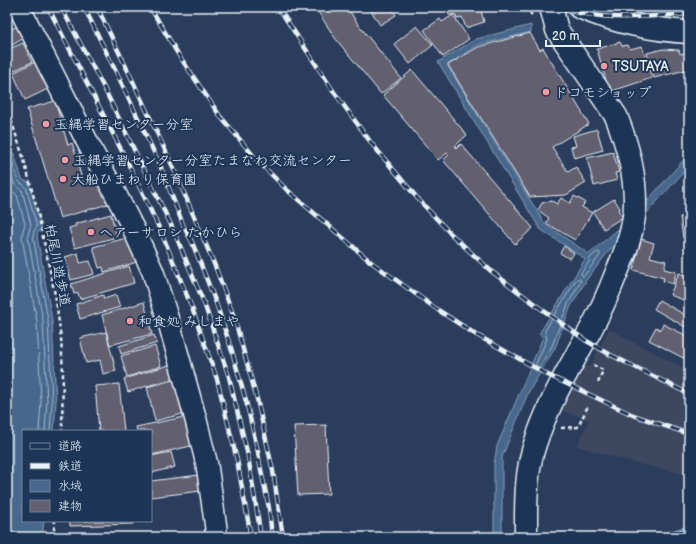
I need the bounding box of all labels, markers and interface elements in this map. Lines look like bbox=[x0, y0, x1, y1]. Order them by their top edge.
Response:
scale bar bbox=[546, 22, 600, 48]
text: 20 m bbox=[552, 29, 579, 44]
place label: TSUTAYA bbox=[612, 58, 669, 75]
marker: TSUTAYA bbox=[599, 61, 609, 71]
place label: ドコモショップ bbox=[554, 84, 651, 101]
marker: ドコモショップ bbox=[541, 87, 551, 97]
place label: 玉縄学習センター分室 bbox=[54, 116, 193, 133]
marker: 玉縄学習センター分室 bbox=[41, 119, 51, 129]
place label: 玉縄学習センター分室たまなわ交流センター bbox=[73, 152, 352, 169]
marker: 玉縄学習センター分室たまなわ交流センター bbox=[60, 155, 70, 165]
place label: 大船ひまわり保育園 bbox=[71, 171, 197, 188]
marker: 大船ひまわり保育園 bbox=[58, 174, 68, 184]
street label: 柏尾川遊歩道 bbox=[41, 222, 74, 308]
place label: ヘアーサロン たかひら bbox=[99, 224, 243, 241]
marker: ヘアーサロン たかひら bbox=[86, 227, 96, 237]
place label: 和食処 みしまや bbox=[138, 313, 240, 330]
marker: 和食処 みしまや bbox=[125, 316, 135, 326]
legend bbox=[22, 430, 152, 522]
text: 道路 bbox=[58, 439, 82, 454]
text: 鉄道 bbox=[58, 459, 82, 474]
text: 水域 bbox=[58, 479, 82, 494]
text: 建物 bbox=[58, 499, 82, 514]

